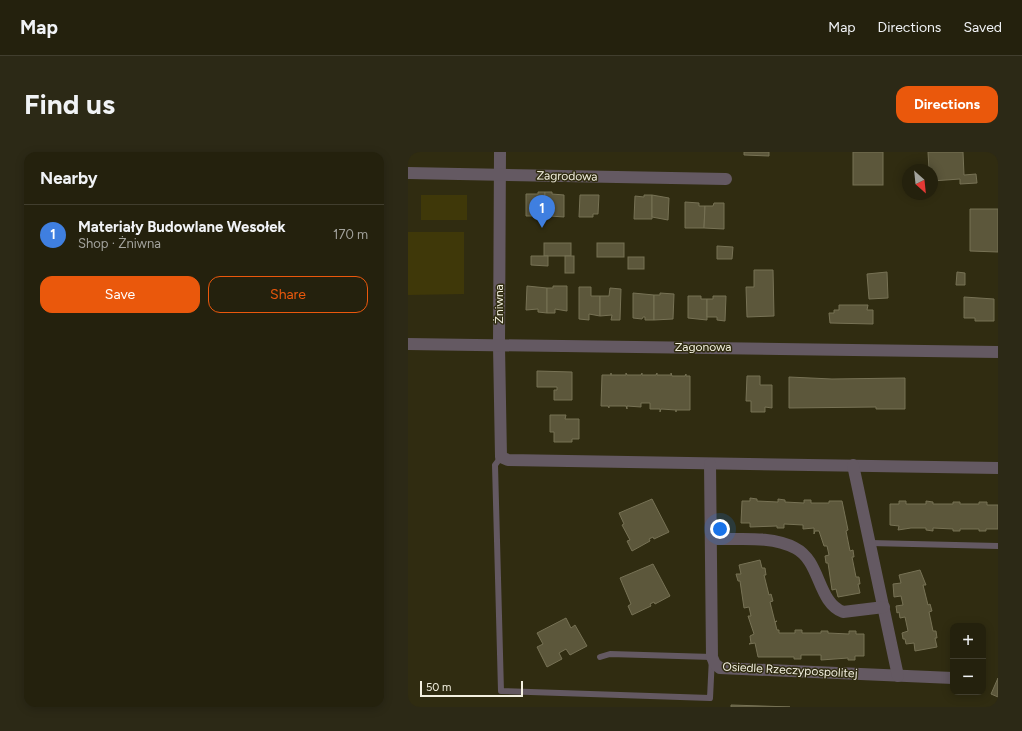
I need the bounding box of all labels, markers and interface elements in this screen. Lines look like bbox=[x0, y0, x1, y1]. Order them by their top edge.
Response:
text: Map bbox=[20, 16, 58, 39]
text: Map bbox=[828, 19, 856, 36]
text: Directions bbox=[878, 19, 941, 36]
text: Saved bbox=[963, 19, 1002, 36]
button: Directions bbox=[896, 86, 998, 123]
text: Find us bbox=[24, 87, 115, 121]
north arrow bbox=[902, 164, 938, 200]
text: Nearby bbox=[40, 168, 98, 188]
street label: Zagrodowa bbox=[536, 168, 598, 184]
pin: 1 bbox=[529, 195, 555, 228]
text: Materiały Budowlane Wesołek bbox=[78, 218, 286, 236]
text: 1 bbox=[50, 227, 56, 242]
text: 170 m bbox=[333, 227, 368, 242]
text: Shop · Żniwna bbox=[78, 236, 161, 251]
button: Save bbox=[40, 276, 200, 313]
button: Share bbox=[208, 276, 368, 313]
street label: Żniwna bbox=[492, 284, 506, 324]
street label: Zagonowa bbox=[675, 340, 731, 354]
your location bbox=[710, 519, 730, 539]
map controls bbox=[950, 623, 986, 695]
button: + bbox=[950, 623, 986, 659]
street label: Osiedle Rzeczypospolitej bbox=[722, 659, 858, 681]
button: − bbox=[950, 659, 986, 695]
scale bar bbox=[420, 679, 523, 698]
text: 50 m bbox=[426, 681, 451, 694]

